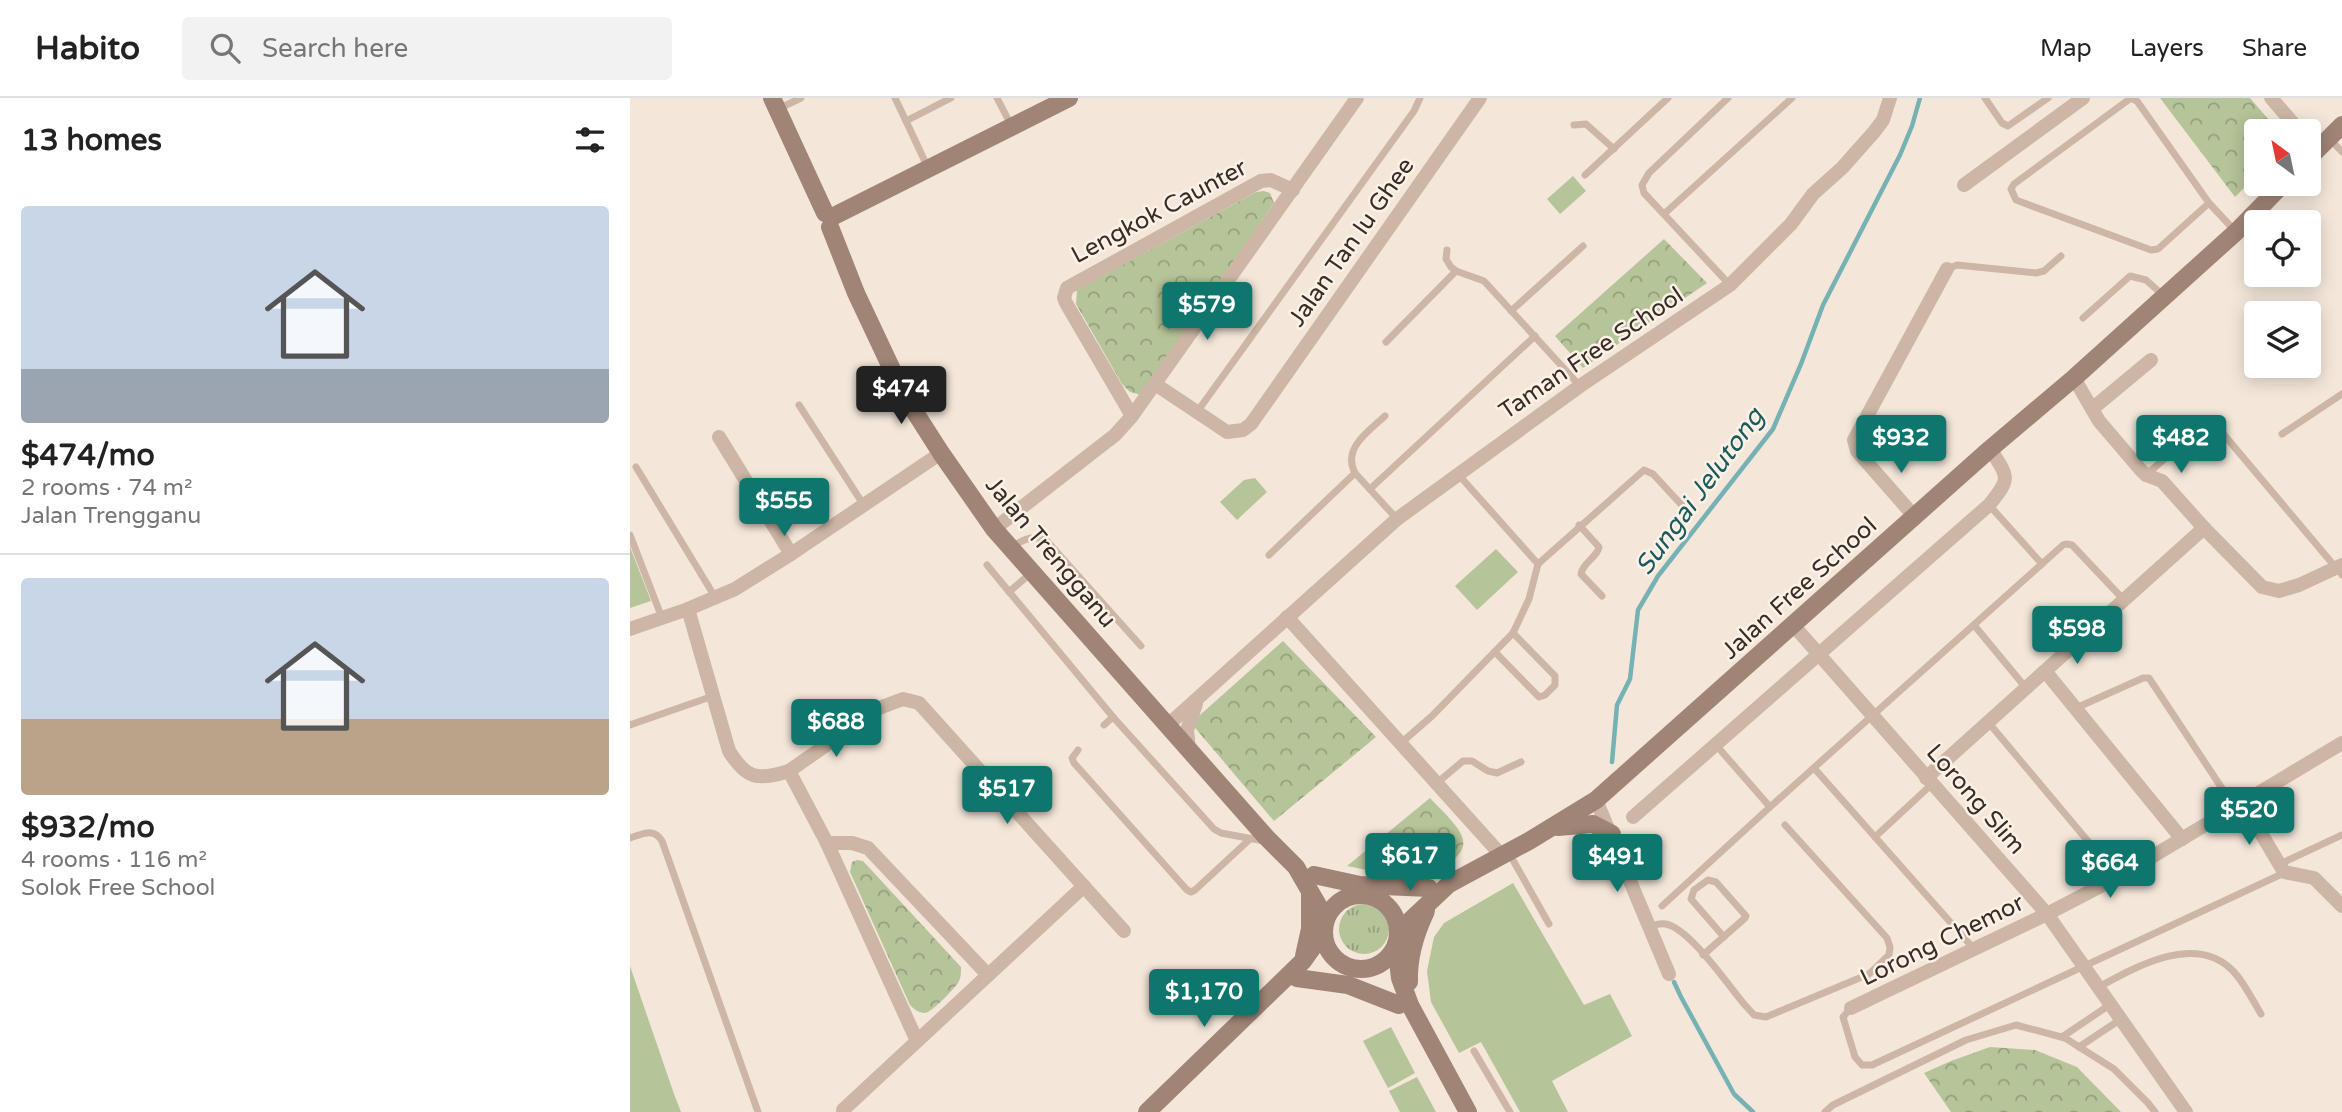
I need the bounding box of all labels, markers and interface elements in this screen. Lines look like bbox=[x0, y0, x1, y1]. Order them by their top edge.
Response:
search box bbox=[182, 17, 672, 80]
text: Habito bbox=[35, 29, 140, 68]
icon: search bbox=[206, 29, 244, 67]
text: Search here bbox=[262, 33, 408, 64]
text: Map bbox=[2040, 34, 2092, 63]
text: Layers bbox=[2130, 34, 2204, 63]
text: Share bbox=[2242, 34, 2307, 63]
north arrow bbox=[2244, 119, 2320, 196]
map controls bbox=[2244, 119, 2321, 378]
icon: filters bbox=[571, 121, 609, 159]
text: 13 homes bbox=[21, 122, 162, 159]
street label: Jalan Tan Iu Ghee bbox=[1282, 152, 1420, 332]
street label: Lengkok Caunter bbox=[1066, 153, 1253, 270]
button: locate bbox=[2244, 210, 2321, 287]
icon: home bbox=[252, 251, 378, 377]
street label: Taman Free School bbox=[1494, 281, 1689, 426]
pin: $579 bbox=[1166, 282, 1248, 342]
text: $579 bbox=[1178, 291, 1236, 319]
button: layers bbox=[2244, 301, 2321, 378]
pin: $474 bbox=[860, 366, 942, 426]
text: $474 bbox=[872, 375, 930, 403]
water label: Sungai Jelutong bbox=[1628, 401, 1771, 581]
pin: $932 bbox=[1860, 416, 1942, 475]
pin: $482 bbox=[2140, 416, 2222, 475]
text: $932 bbox=[1872, 424, 1930, 452]
text: $482 bbox=[2152, 424, 2210, 452]
text: $474/mo bbox=[21, 437, 155, 474]
street label: Jalan Trengganu bbox=[979, 471, 1122, 634]
text: 2 rooms · 74 m² bbox=[21, 474, 192, 502]
pin: $555 bbox=[743, 478, 825, 538]
text: $555 bbox=[755, 487, 813, 515]
text: Jalan Trengganu bbox=[21, 502, 201, 530]
street label: Jalan Free School bbox=[1716, 511, 1883, 666]
pin: $598 bbox=[2036, 606, 2118, 666]
text: $598 bbox=[2048, 615, 2106, 643]
icon: home bbox=[252, 623, 378, 749]
pin: $688 bbox=[795, 700, 877, 759]
text: $688 bbox=[807, 708, 865, 736]
street label: Lorong Slim bbox=[1920, 738, 2031, 860]
pin: $517 bbox=[966, 766, 1048, 826]
text: $517 bbox=[978, 775, 1036, 803]
pin: $520 bbox=[2208, 788, 2290, 847]
text: $520 bbox=[2220, 796, 2278, 824]
text: $932/mo bbox=[21, 809, 155, 846]
pin: $617 bbox=[1369, 834, 1451, 893]
pin: $491 bbox=[1576, 834, 1658, 894]
pin: $664 bbox=[2069, 840, 2151, 900]
text: $617 bbox=[1381, 842, 1439, 870]
text: $491 bbox=[1588, 843, 1646, 871]
text: 4 rooms · 116 m² bbox=[21, 846, 207, 874]
text: $664 bbox=[2081, 849, 2139, 877]
text: Solok Free School bbox=[21, 874, 215, 902]
street label: Lorong Chemor bbox=[1856, 888, 2030, 993]
pin: $1,170 bbox=[1147, 970, 1261, 1029]
text: $1,170 bbox=[1165, 978, 1243, 1006]

